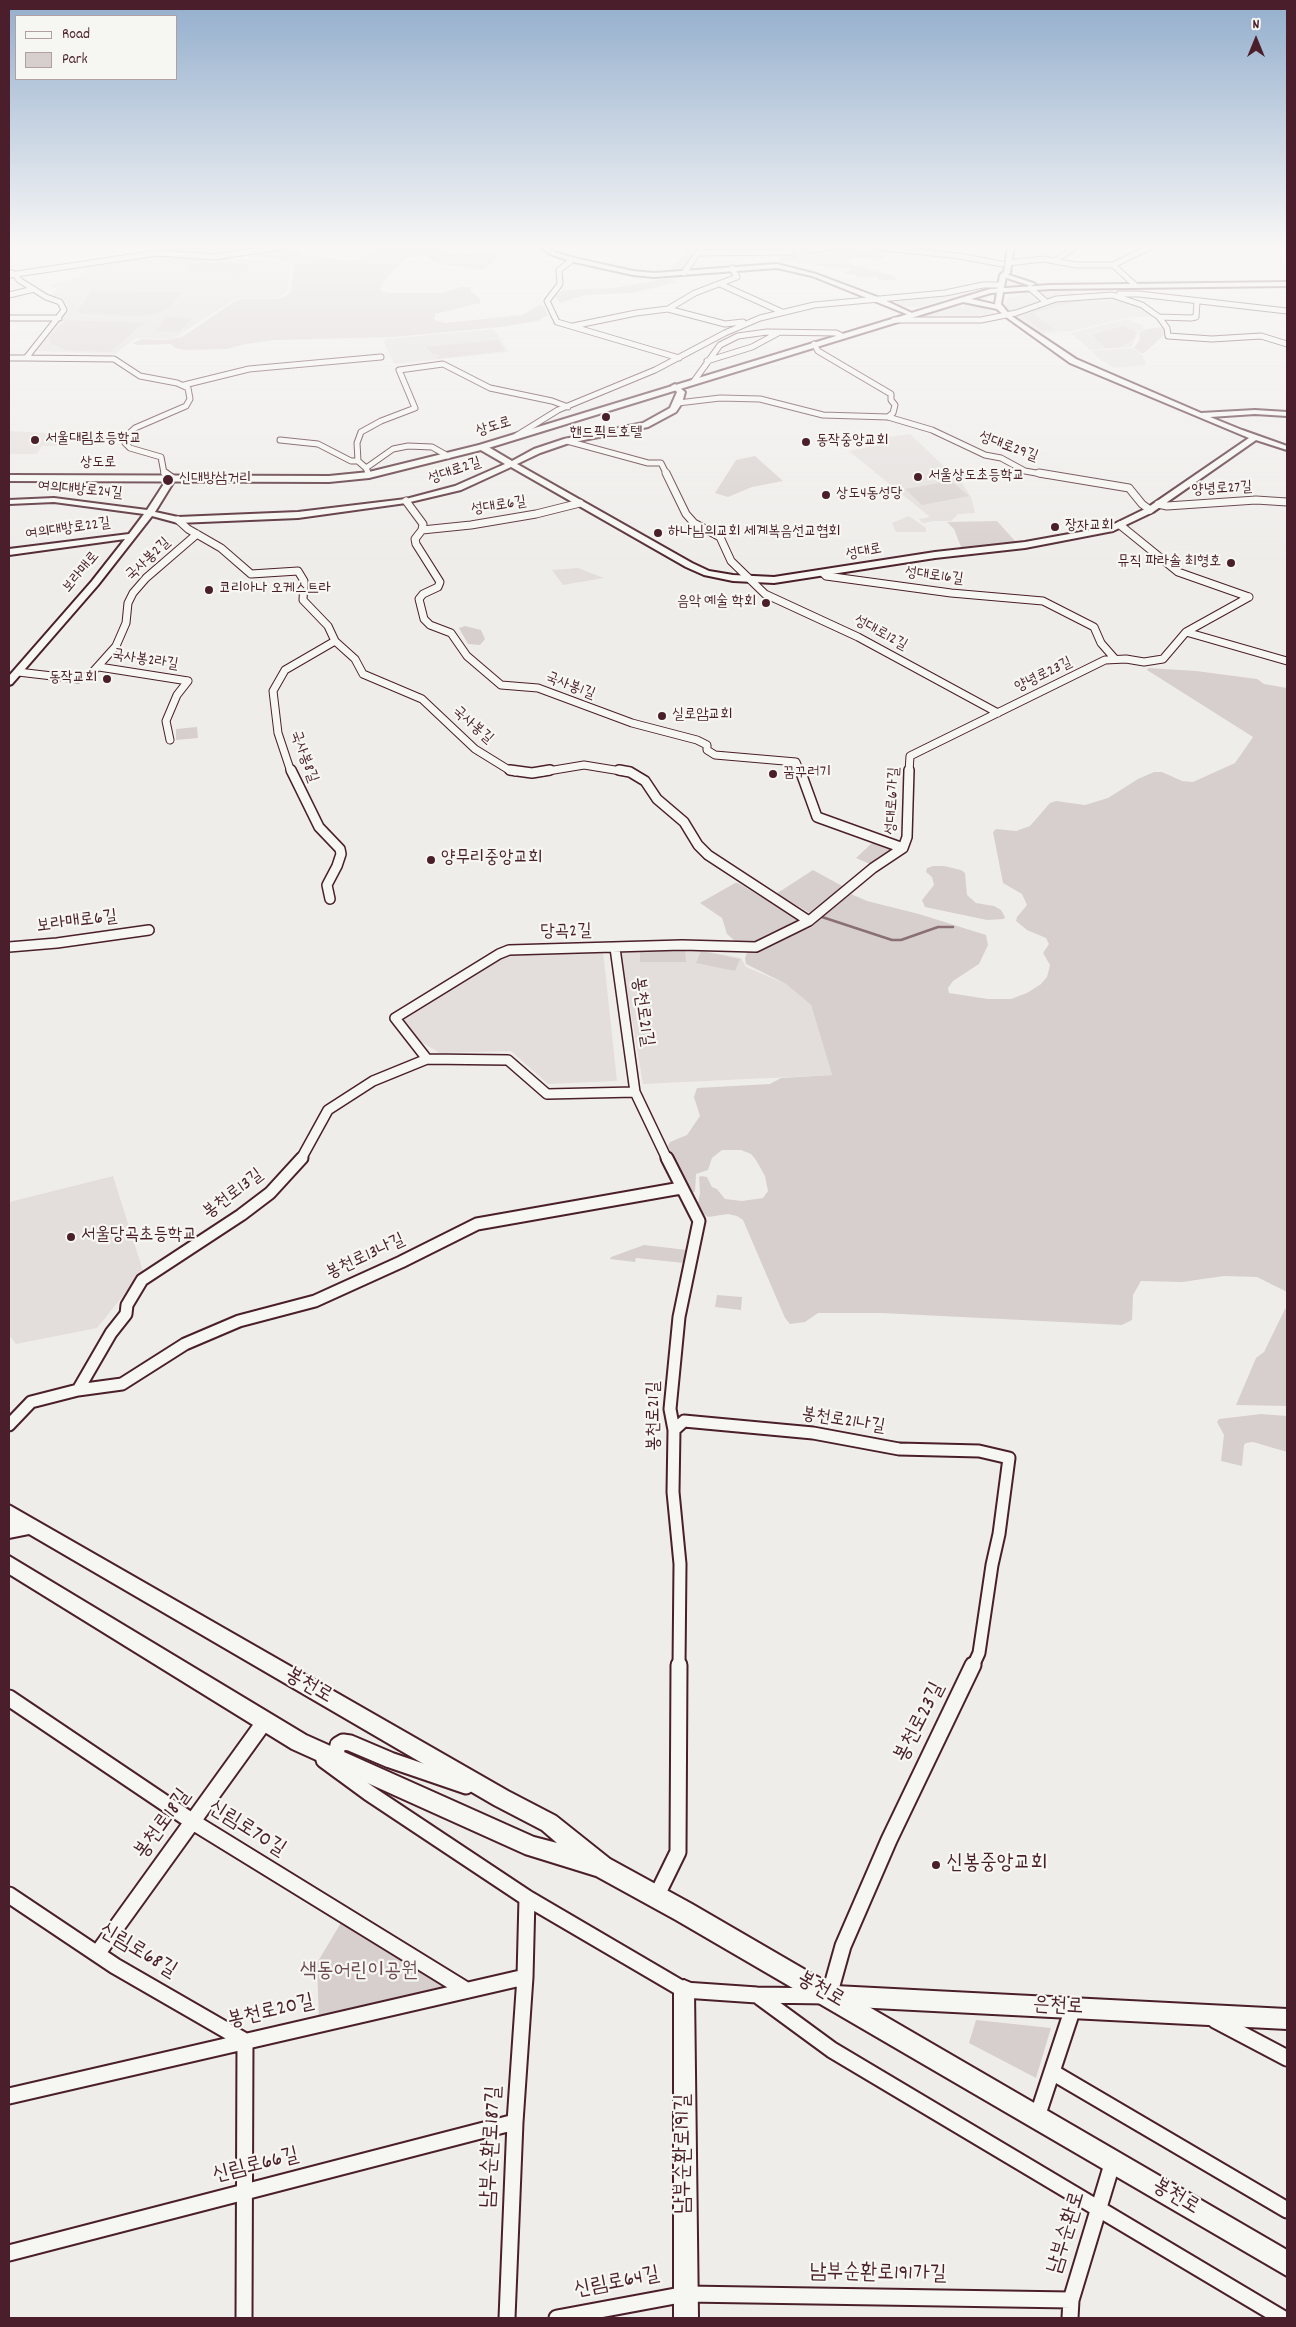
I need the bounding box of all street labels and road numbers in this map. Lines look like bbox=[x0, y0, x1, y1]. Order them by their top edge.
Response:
street label: 상도로 bbox=[474, 414, 514, 442]
street label: 성대로29길 bbox=[976, 429, 1040, 467]
street label: 상도로 bbox=[80, 455, 116, 473]
street label: 성대로2길 bbox=[426, 455, 484, 489]
street label: 여의대방로24길 bbox=[37, 478, 123, 504]
street label: 양녕로27길 bbox=[1191, 479, 1253, 501]
street label: 성대로6길 bbox=[470, 494, 528, 520]
street label: 여의대방로22길 bbox=[24, 515, 112, 545]
street label: 국사봉2길 bbox=[123, 535, 175, 585]
street label: 성대로 bbox=[845, 541, 883, 565]
street label: 보라매로 bbox=[60, 549, 104, 597]
street label: 성대로16길 bbox=[904, 564, 964, 590]
street label: 성대로12길 bbox=[850, 612, 910, 656]
street label: 국사봉2라길 bbox=[111, 647, 179, 675]
street label: 양녕로23길 bbox=[1012, 654, 1076, 698]
street label: 국사봉1길 bbox=[543, 669, 597, 705]
street label: 국사봉길 bbox=[448, 703, 496, 749]
street label: 국사봉8길 bbox=[285, 728, 321, 786]
street label: 성대로6가길 bbox=[883, 767, 905, 835]
street label: 보라매로6길 bbox=[35, 907, 119, 939]
street label: 당곡2길 bbox=[540, 922, 592, 944]
street label: 봉천로21길 bbox=[625, 976, 657, 1048]
street label: 봉천로13길 bbox=[200, 1165, 268, 1225]
street label: 봉천로13나길 bbox=[323, 1230, 409, 1286]
street label: 봉천로21길 bbox=[645, 1381, 667, 1451]
street label: 봉천로21나길 bbox=[800, 1405, 886, 1439]
street label: 봉천로 bbox=[280, 1663, 336, 1711]
street label: 봉천로23길 bbox=[890, 1679, 952, 1767]
street label: 봉천로18길 bbox=[130, 1785, 198, 1865]
street label: 신림로70길 bbox=[202, 1796, 290, 1864]
street label: 신림로68길 bbox=[94, 1919, 180, 1985]
street label: 봉천로 bbox=[792, 1967, 848, 2015]
street label: 봉천로20길 bbox=[225, 1991, 317, 2035]
street label: 은천로 bbox=[1032, 1994, 1084, 2022]
street label: 남부순환로187길 bbox=[477, 2085, 509, 2209]
street label: 남부순환로191길 bbox=[672, 2094, 698, 2214]
street label: 신림로66길 bbox=[210, 2144, 302, 2190]
street label: 봉천로 bbox=[1147, 2174, 1203, 2222]
street label: 남부순환로 bbox=[1044, 2189, 1092, 2277]
street label: 남부순환로191가길 bbox=[809, 2261, 947, 2289]
street label: 신림로64길 bbox=[572, 2263, 662, 2305]

